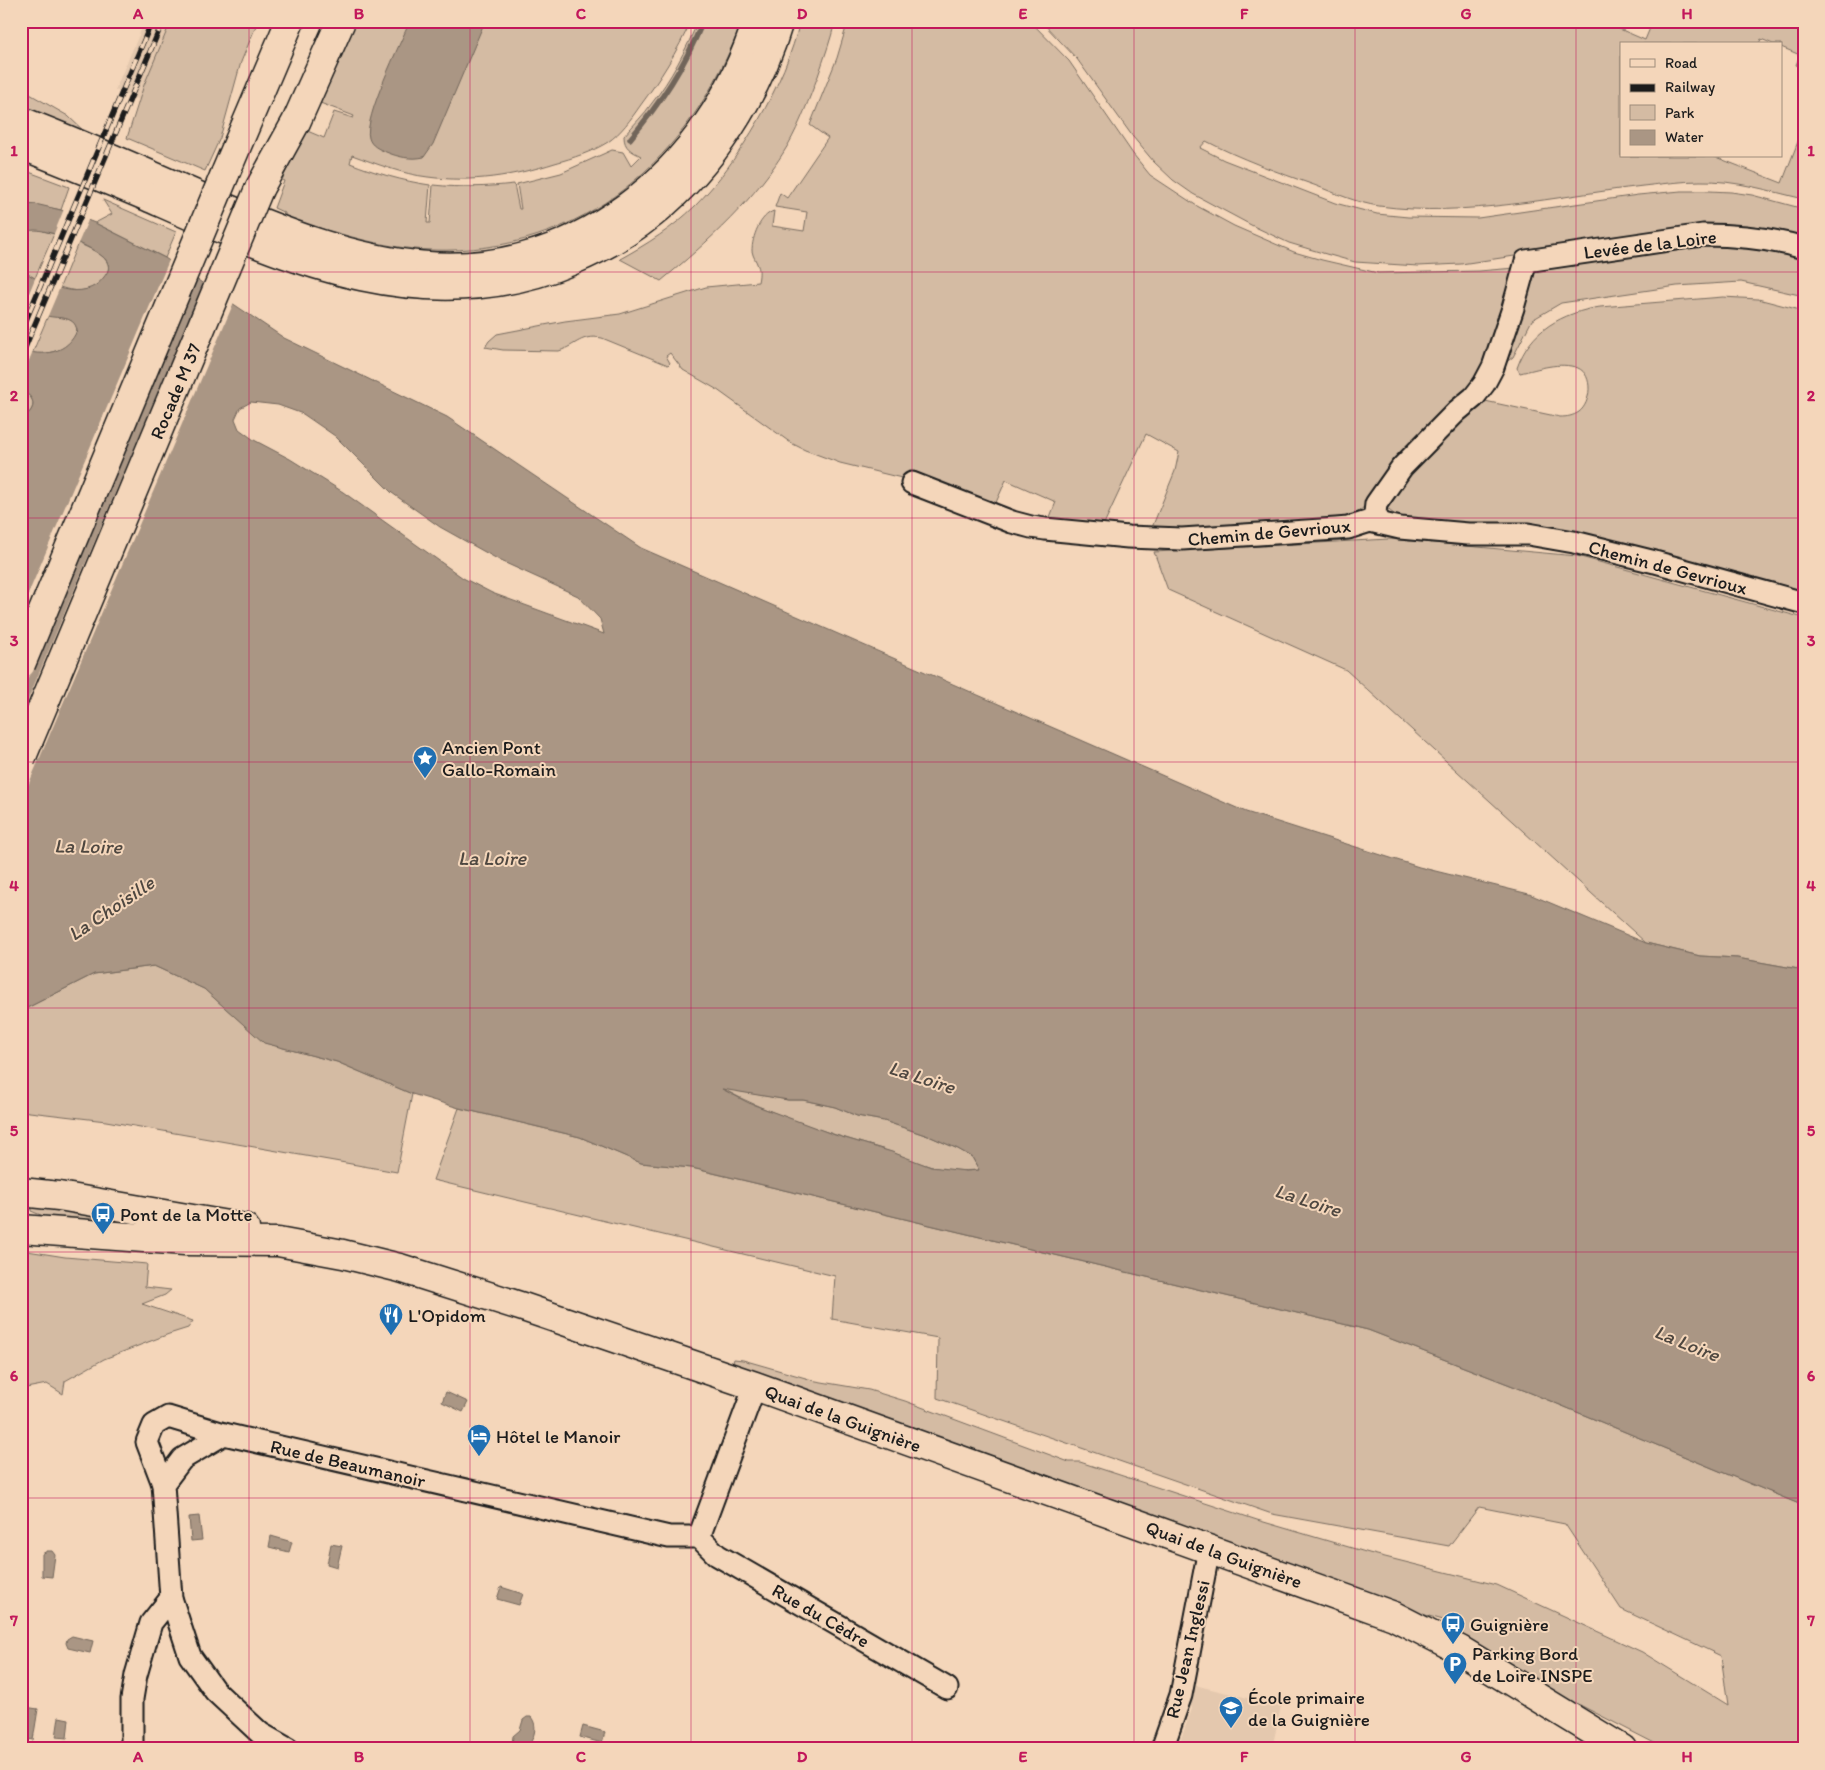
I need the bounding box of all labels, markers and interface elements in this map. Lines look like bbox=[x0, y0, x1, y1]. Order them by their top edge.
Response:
text: A bbox=[132, 4, 144, 23]
text: B bbox=[354, 4, 365, 23]
text: C bbox=[576, 4, 587, 23]
text: D bbox=[797, 4, 808, 23]
text: E bbox=[1019, 4, 1028, 23]
text: F bbox=[1240, 4, 1249, 23]
text: G bbox=[1460, 4, 1472, 23]
text: H bbox=[1681, 4, 1693, 23]
legend bbox=[1620, 42, 1782, 158]
text: Road bbox=[1665, 54, 1698, 72]
text: Railway bbox=[1665, 78, 1715, 96]
text: Park bbox=[1665, 104, 1695, 122]
text: Water bbox=[1665, 128, 1704, 146]
text: 1 bbox=[10, 141, 18, 160]
text: 1 bbox=[1807, 141, 1815, 160]
street label: Levée de la Loire bbox=[1582, 225, 1718, 264]
street label: Rocade M 37 bbox=[145, 340, 206, 443]
text: 2 bbox=[10, 386, 19, 405]
text: 2 bbox=[1807, 386, 1816, 405]
street label: Chemin de Gevrioux bbox=[1187, 514, 1352, 551]
street label: Chemin de Gevrioux bbox=[1586, 535, 1750, 600]
text: 3 bbox=[10, 631, 19, 650]
text: 3 bbox=[1807, 631, 1816, 650]
place label: Ancien Pont Gallo-Romain bbox=[442, 736, 556, 781]
place icon: Ancien Pont Gallo-Romain bbox=[412, 745, 438, 779]
water label: La Loire bbox=[54, 833, 124, 859]
water label: La Loire bbox=[458, 846, 527, 870]
water label: La Choisille bbox=[63, 870, 160, 946]
text: 4 bbox=[9, 876, 19, 895]
text: 4 bbox=[1806, 876, 1816, 895]
water label: La Loire bbox=[886, 1055, 959, 1099]
text: 5 bbox=[10, 1121, 19, 1140]
text: 5 bbox=[1807, 1121, 1816, 1140]
water label: La Loire bbox=[1272, 1178, 1345, 1222]
bus stop icon: Pont de la Motte bbox=[90, 1201, 116, 1235]
place label: Pont de la Motte bbox=[120, 1203, 253, 1226]
restaurant icon: L'Opidom bbox=[378, 1302, 404, 1336]
place label: L'Opidom bbox=[408, 1304, 486, 1327]
water label: La Loire bbox=[1651, 1319, 1724, 1367]
text: 6 bbox=[10, 1366, 19, 1385]
text: 6 bbox=[1807, 1366, 1816, 1385]
street label: Quai de la Guignière bbox=[761, 1379, 924, 1457]
hotel icon: Hôtel le Manoir bbox=[466, 1423, 492, 1457]
place label: Hôtel le Manoir bbox=[496, 1425, 621, 1448]
street label: Rue de Beaumanoir bbox=[268, 1434, 428, 1493]
street label: Quai de la Guignière bbox=[1142, 1515, 1305, 1593]
street label: Rue du Cèdre bbox=[768, 1578, 874, 1653]
street label: Rue Jean Inglessi bbox=[1160, 1578, 1215, 1721]
text: 7 bbox=[9, 1611, 18, 1630]
bus stop icon: Guignière bbox=[1440, 1611, 1466, 1645]
text: 7 bbox=[1806, 1611, 1815, 1630]
place label: Guignière bbox=[1470, 1613, 1549, 1636]
place label: Parking Bord de Loire INSPE bbox=[1472, 1642, 1593, 1687]
parking icon: Parking Bord de Loire INSPE bbox=[1442, 1651, 1468, 1685]
place label: École primaire de la Guignière bbox=[1248, 1686, 1370, 1731]
school or university icon: École primaire de la Guignière bbox=[1218, 1695, 1244, 1729]
text: A bbox=[132, 1747, 144, 1766]
text: B bbox=[354, 1747, 365, 1766]
text: C bbox=[576, 1747, 587, 1766]
text: D bbox=[797, 1747, 808, 1766]
text: E bbox=[1019, 1747, 1028, 1766]
text: F bbox=[1240, 1747, 1249, 1766]
text: G bbox=[1460, 1747, 1472, 1766]
text: H bbox=[1681, 1747, 1693, 1766]

